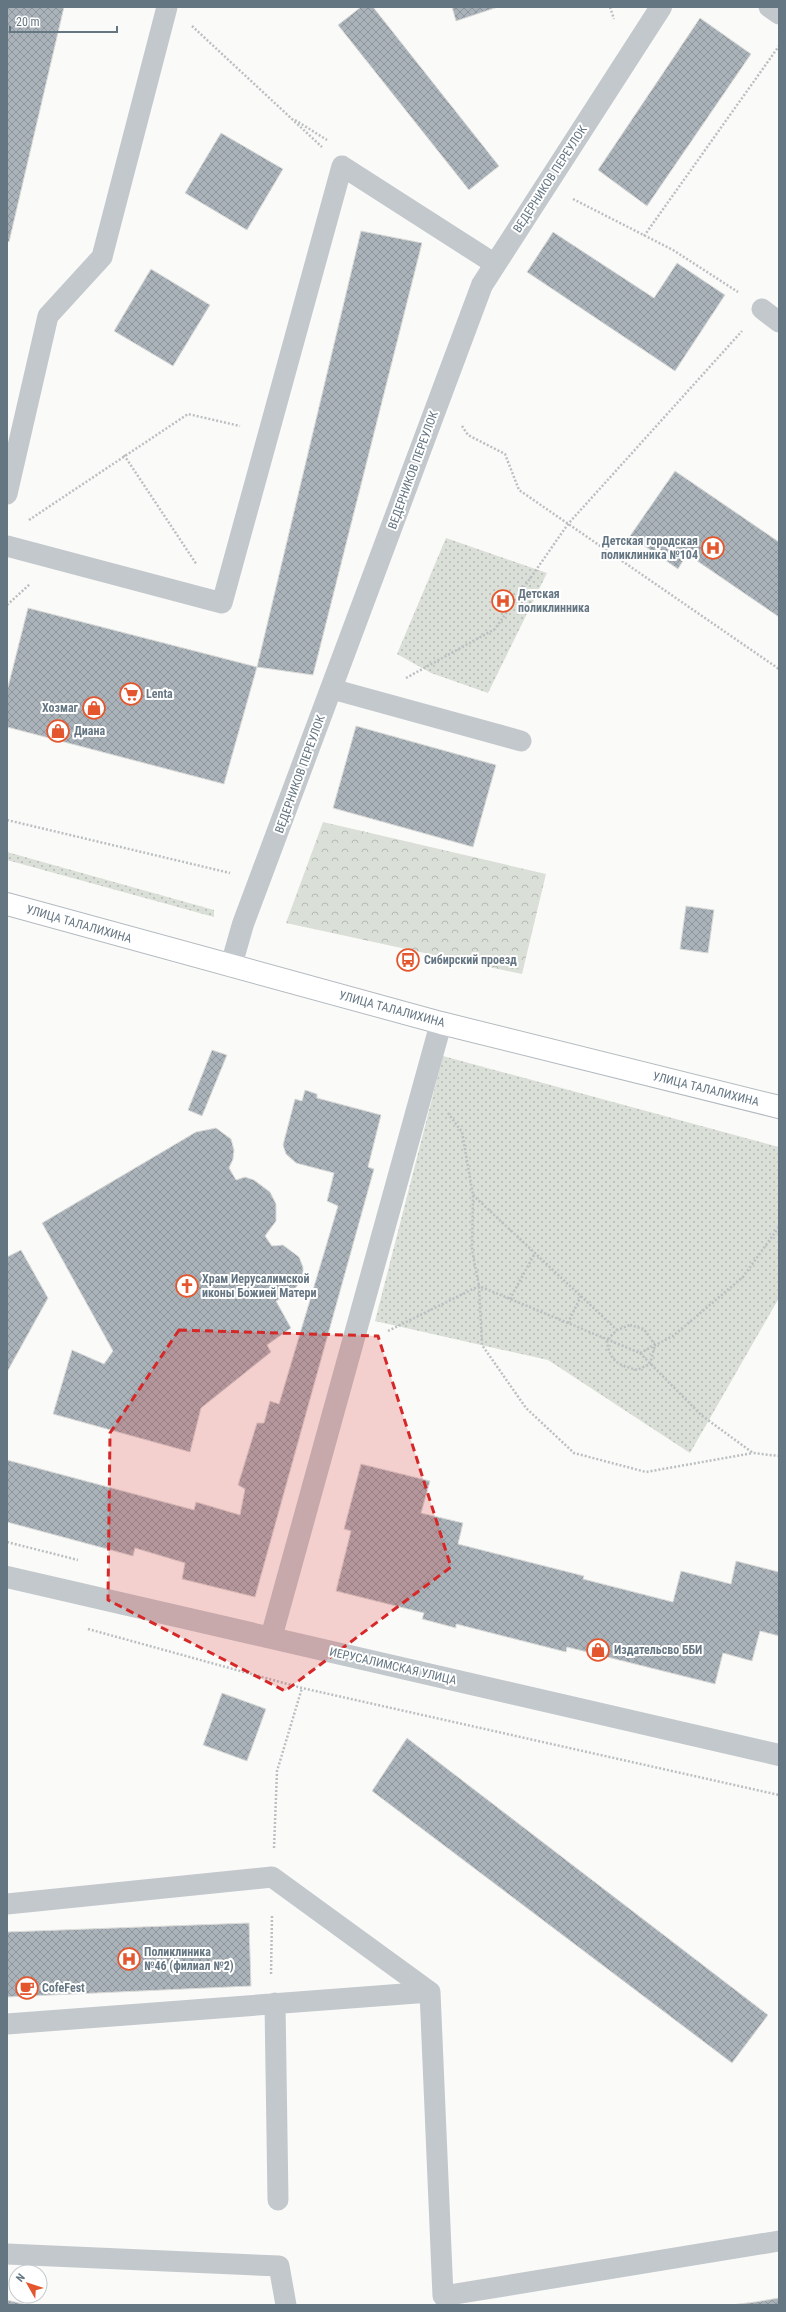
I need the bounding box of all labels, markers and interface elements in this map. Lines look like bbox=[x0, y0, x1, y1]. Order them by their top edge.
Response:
scale bar bbox=[10, 8, 117, 34]
text: 20 m bbox=[16, 15, 40, 29]
street label: ВЕДЕРНИКОВ ПЕРЕУЛОК bbox=[510, 123, 590, 235]
street label: ВЕДЕРНИКОВ ПЕРЕУЛОК bbox=[385, 409, 441, 531]
place label: Детская городская поликлиника №104 bbox=[601, 534, 698, 562]
hospital icon: Детская городская поликлиника №104 bbox=[700, 535, 726, 561]
place label: Детская поликлинника bbox=[518, 587, 590, 615]
hospital icon: Детская поликлинника bbox=[490, 588, 516, 614]
supermarket icon: Lenta bbox=[118, 681, 144, 707]
place label: Lenta bbox=[146, 687, 173, 701]
shop icon: Хозмаг bbox=[81, 695, 107, 721]
place label: Хозмаг bbox=[42, 701, 79, 715]
street label: ВЕДЕРНИКОВ ПЕРЕУЛОК bbox=[272, 713, 328, 835]
shop icon: Диана bbox=[45, 718, 71, 744]
place label: Диана bbox=[74, 724, 106, 738]
street label: УЛИЦА ТАЛАЛИХИНА bbox=[25, 902, 133, 946]
bus stop icon: Сибирский проезд bbox=[395, 947, 421, 973]
place label: Сибирский проезд bbox=[424, 953, 517, 967]
street label: УЛИЦА ТАЛАЛИХИНА bbox=[338, 988, 447, 1030]
street label: УЛИЦА ТАЛАЛИХИНА bbox=[651, 1069, 761, 1109]
place label: Храм Иерусалимской иконы Божией Матери bbox=[202, 1272, 317, 1300]
church icon: Храм Иерусалимской иконы Божией Матери bbox=[174, 1273, 200, 1299]
shop icon: Издательсво ББИ bbox=[585, 1637, 611, 1663]
place label: Издательсво ББИ bbox=[614, 1643, 702, 1657]
street label: ИЕРУСАЛИМСКАЯ УЛИЦА bbox=[328, 1645, 458, 1687]
place label: Поликлиника №46 (филиал №2) bbox=[144, 1945, 234, 1973]
hospital icon: Поликлиника №46 (филиал №2) bbox=[116, 1946, 142, 1972]
cafe icon: CofeFest bbox=[14, 1975, 40, 2001]
place label: CofeFest bbox=[42, 1981, 85, 1995]
north arrow bbox=[8, 2264, 48, 2304]
text: N bbox=[13, 2271, 28, 2285]

